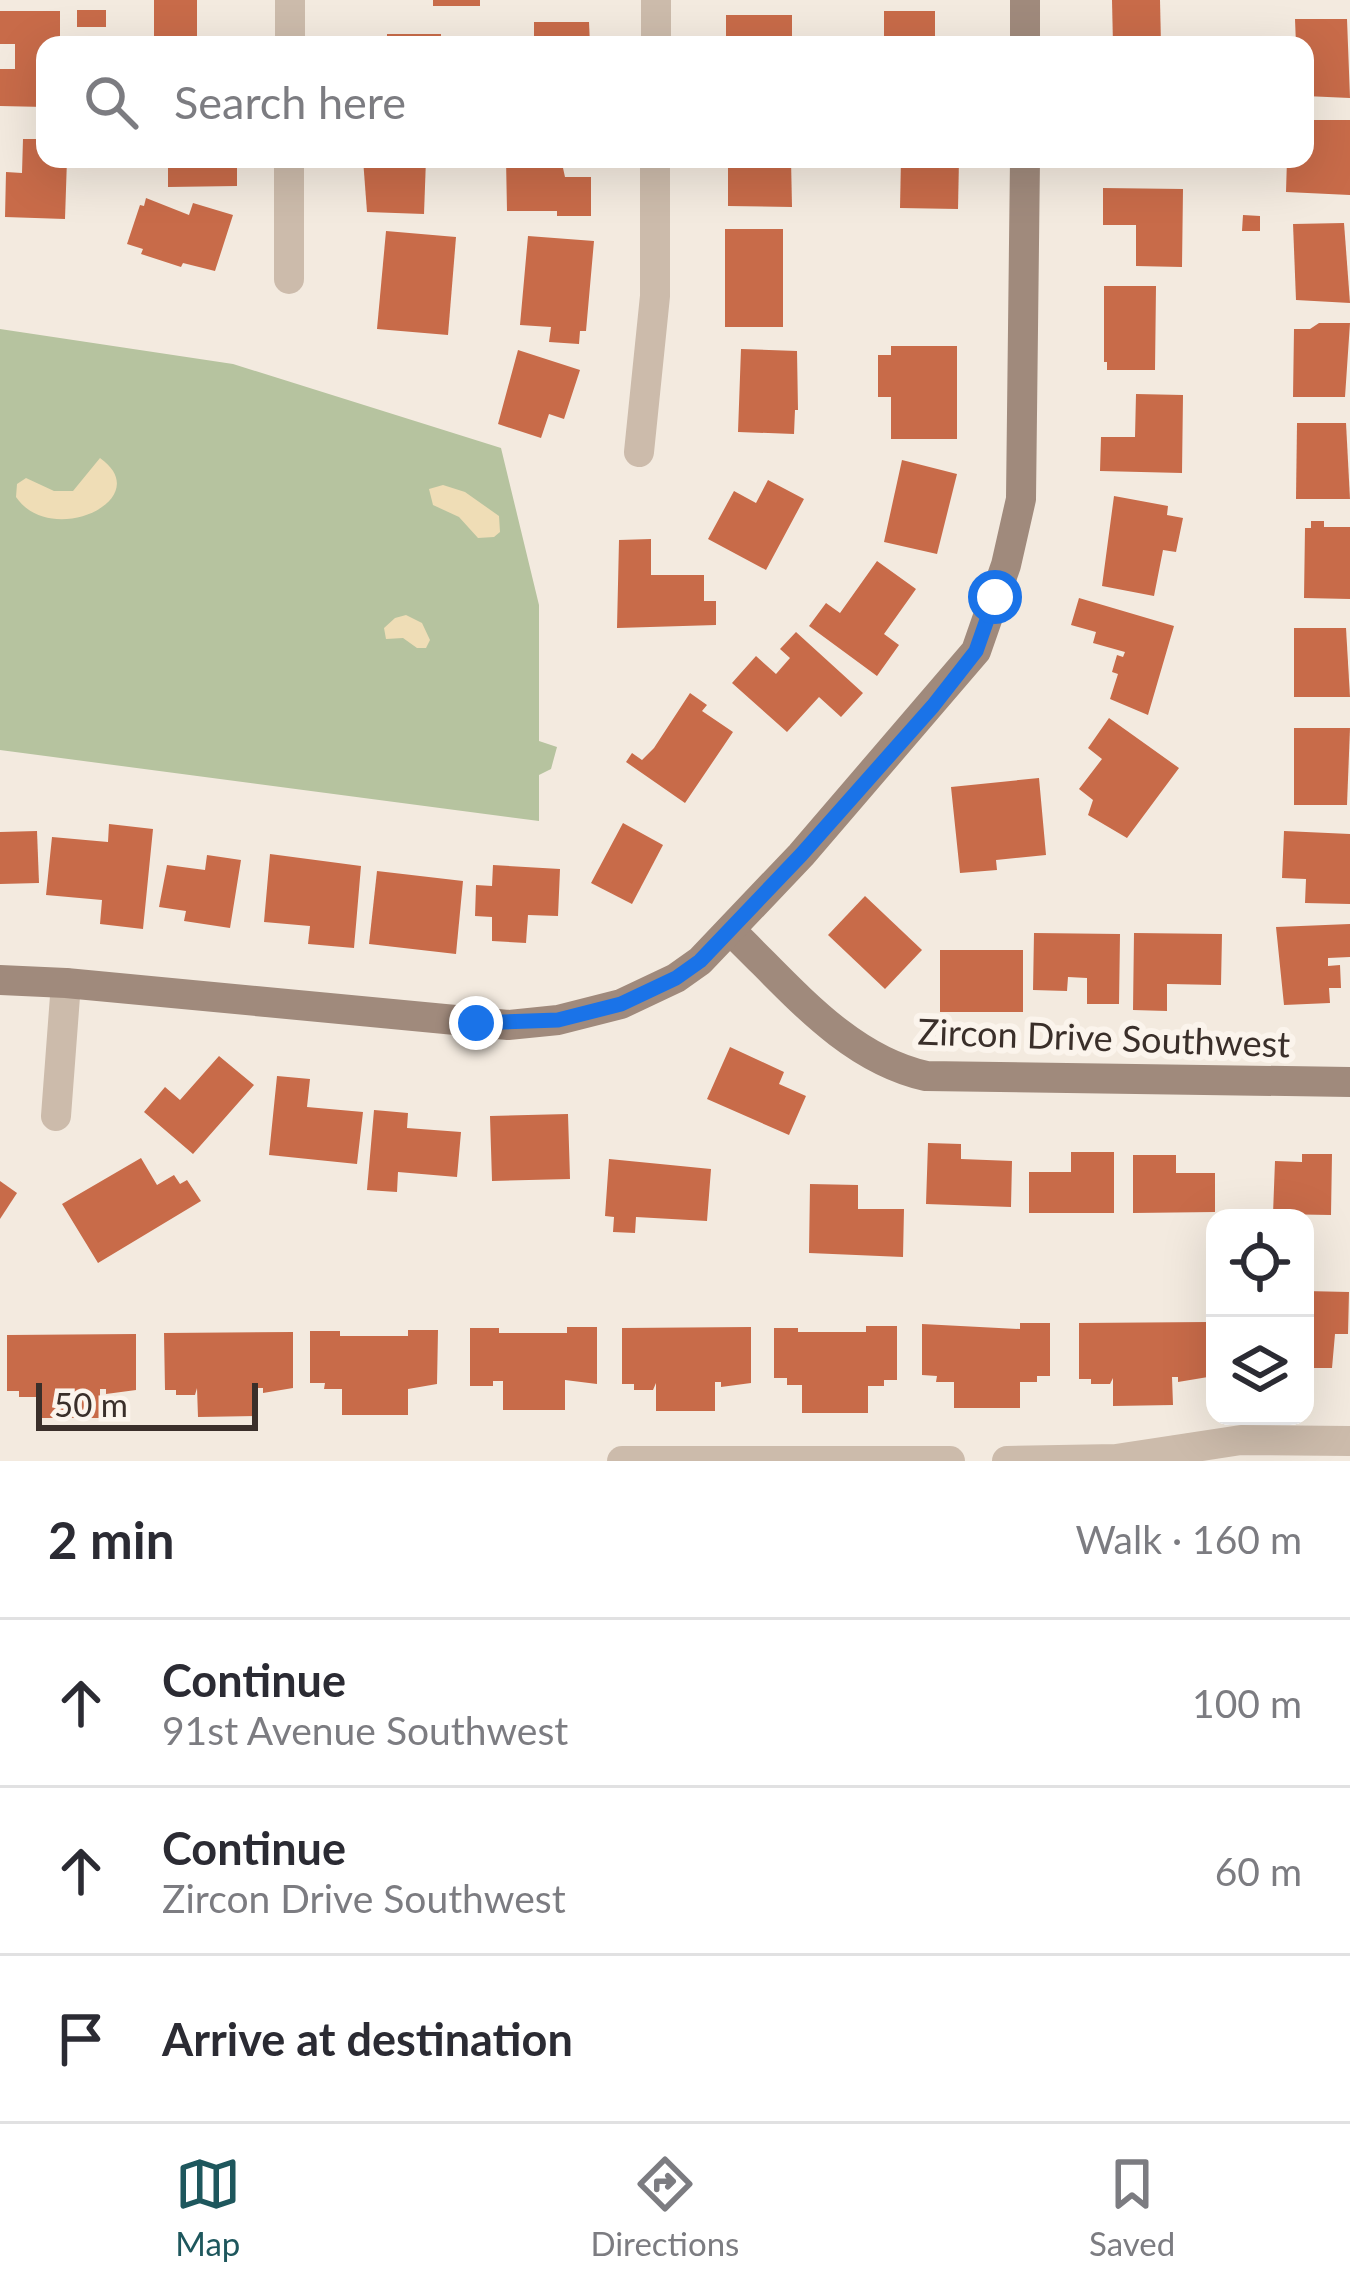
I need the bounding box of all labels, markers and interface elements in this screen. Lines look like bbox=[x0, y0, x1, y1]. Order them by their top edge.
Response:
search box bbox=[36, 36, 1314, 168]
icon: search bbox=[78, 69, 144, 135]
text: Search here bbox=[174, 75, 406, 129]
route start bbox=[968, 570, 1022, 624]
route end bbox=[449, 996, 503, 1050]
street label: Zircon Drive Southwest bbox=[917, 1009, 1291, 1065]
map controls bbox=[1206, 1209, 1314, 1425]
button: locate bbox=[1206, 1209, 1314, 1317]
button: layers bbox=[1206, 1317, 1314, 1425]
scale bar bbox=[36, 1377, 258, 1430]
text: 50 m bbox=[54, 1384, 128, 1424]
text: 2 min bbox=[48, 1509, 174, 1570]
text: Walk · 160 m bbox=[1075, 1516, 1302, 1562]
text: Continue bbox=[162, 1653, 346, 1707]
icon: ahead bbox=[48, 1670, 114, 1736]
text: 100 m bbox=[1192, 1680, 1302, 1726]
text: 91st Avenue Southwest bbox=[162, 1707, 568, 1753]
text: Continue bbox=[162, 1821, 346, 1875]
icon: ahead bbox=[48, 1838, 114, 1904]
text: 60 m bbox=[1215, 1848, 1302, 1894]
text: Zircon Drive Southwest bbox=[162, 1875, 566, 1921]
icon: arrive bbox=[48, 2006, 114, 2072]
text: Arrive at destination bbox=[162, 2012, 573, 2066]
tab: Map bbox=[175, 2151, 241, 2263]
tab: Directions bbox=[590, 2151, 739, 2263]
tab: Saved bbox=[1089, 2151, 1175, 2263]

